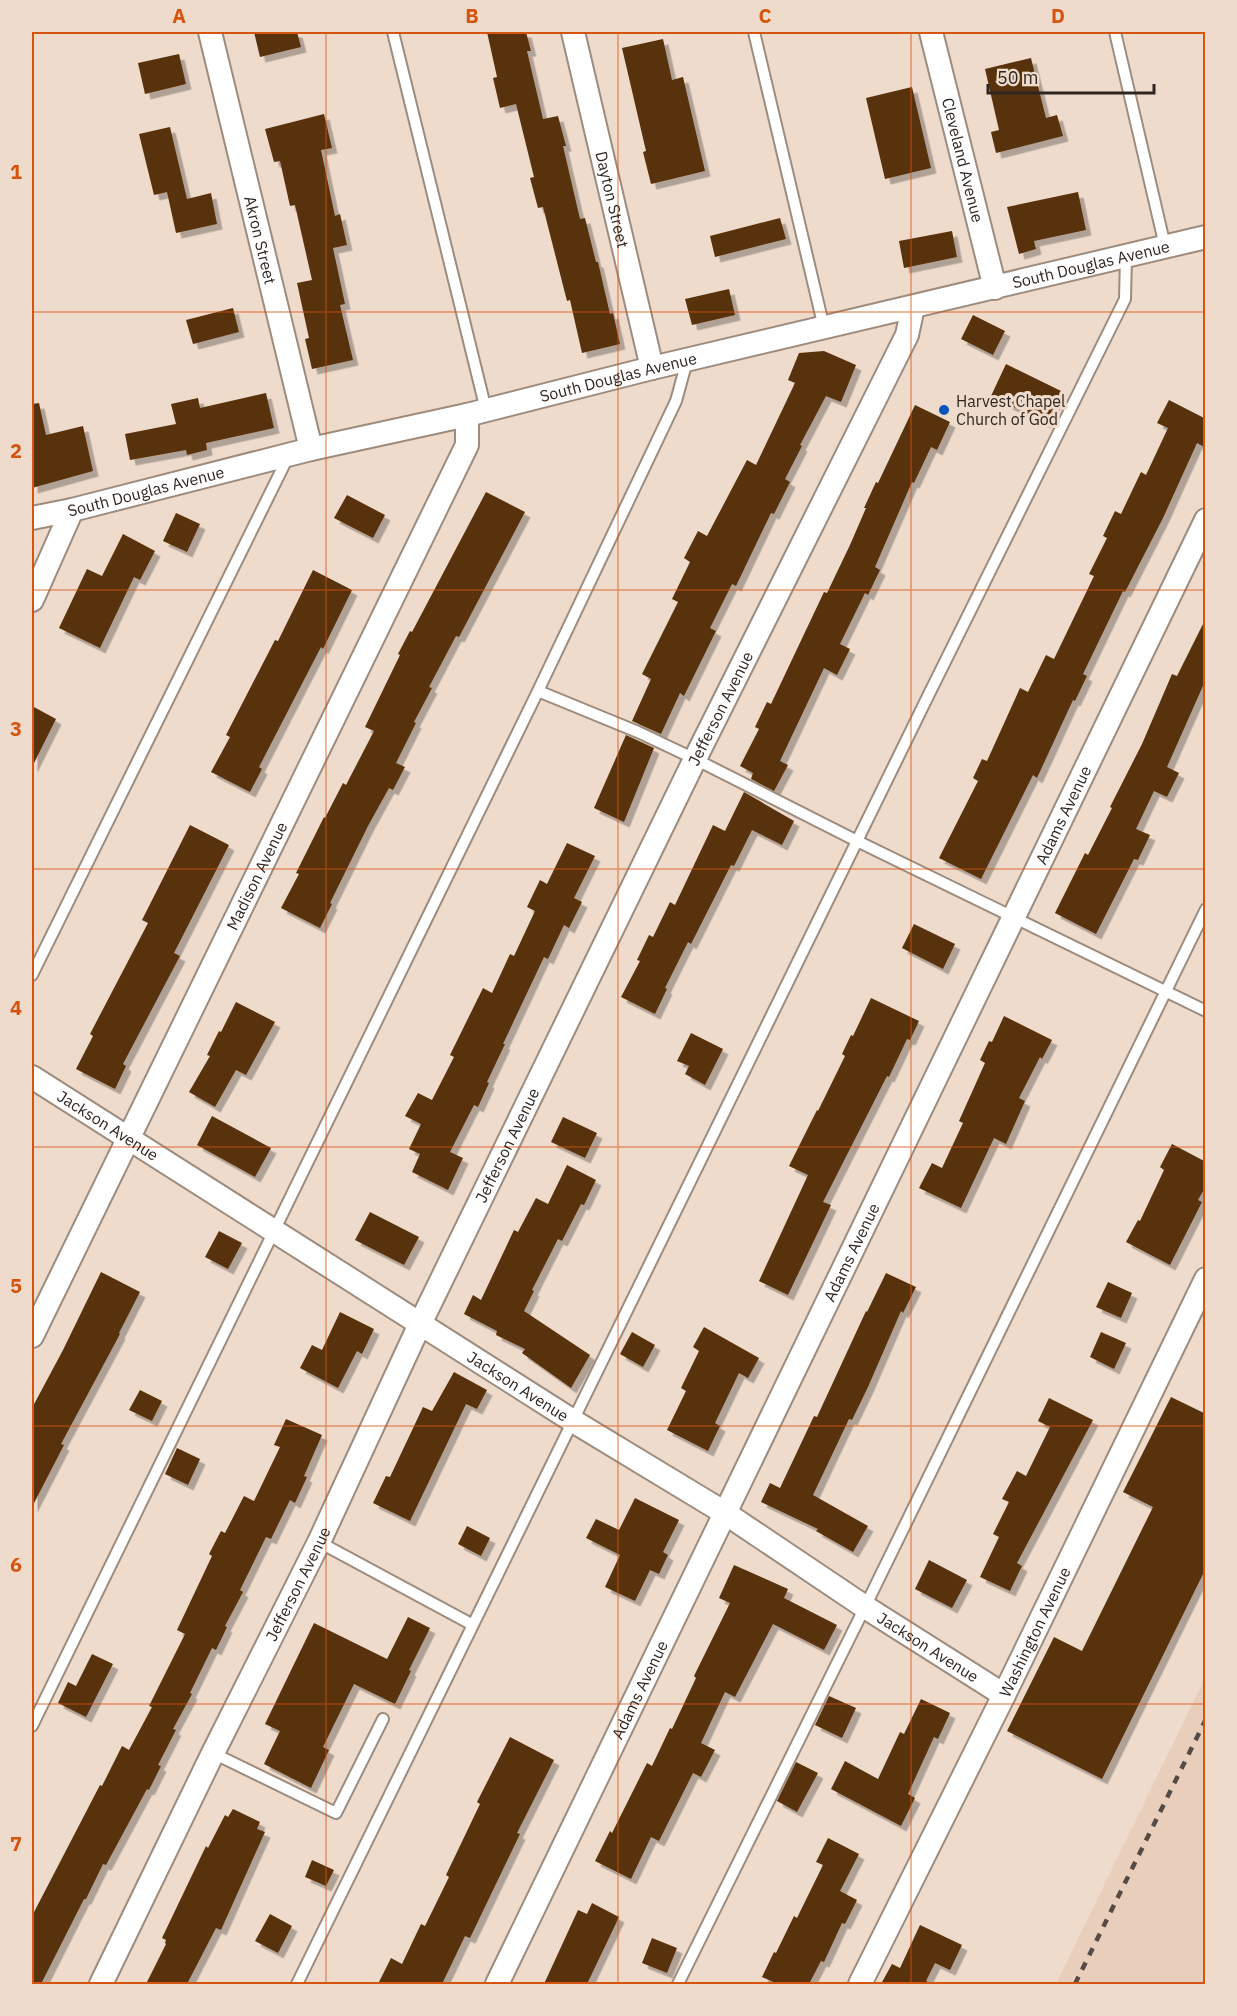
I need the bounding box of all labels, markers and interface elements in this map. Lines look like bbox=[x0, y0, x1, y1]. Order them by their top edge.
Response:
text: A bbox=[172, 2, 186, 29]
text: B bbox=[465, 2, 479, 29]
text: C bbox=[758, 2, 772, 29]
text: D bbox=[1051, 2, 1065, 29]
scale bar bbox=[988, 57, 1154, 95]
text: 50 m bbox=[997, 66, 1039, 89]
street label: Cleveland Avenue bbox=[938, 96, 988, 225]
street label: Dayton Street bbox=[591, 149, 633, 250]
text: 1 bbox=[10, 158, 22, 185]
street label: Akron Street bbox=[240, 194, 281, 286]
street label: South Douglas Avenue bbox=[1010, 236, 1172, 292]
street label: South Douglas Avenue bbox=[538, 348, 699, 406]
place label: Harvest Chapel Church of God bbox=[956, 391, 1065, 429]
marker: Harvest Chapel Church of God bbox=[937, 403, 951, 417]
text: 2 bbox=[10, 437, 22, 464]
street label: South Douglas Avenue bbox=[65, 461, 227, 521]
street label: Jefferson Avenue bbox=[683, 648, 757, 769]
text: 3 bbox=[10, 715, 22, 742]
street label: Adams Avenue bbox=[1031, 762, 1096, 867]
street label: Madison Avenue bbox=[222, 818, 292, 933]
text: 4 bbox=[10, 994, 22, 1021]
street label: Jefferson Avenue bbox=[471, 1084, 543, 1206]
street label: Jackson Avenue bbox=[54, 1086, 163, 1165]
street label: Adams Avenue bbox=[819, 1200, 884, 1305]
text: 5 bbox=[10, 1272, 22, 1299]
street label: Jackson Avenue bbox=[464, 1346, 573, 1426]
street label: Jefferson Avenue bbox=[261, 1523, 335, 1644]
text: 6 bbox=[10, 1551, 22, 1578]
street label: Washington Avenue bbox=[995, 1564, 1075, 1700]
street label: Jackson Avenue bbox=[874, 1607, 983, 1687]
street label: Adams Avenue bbox=[607, 1637, 672, 1742]
text: 7 bbox=[10, 1830, 22, 1857]

